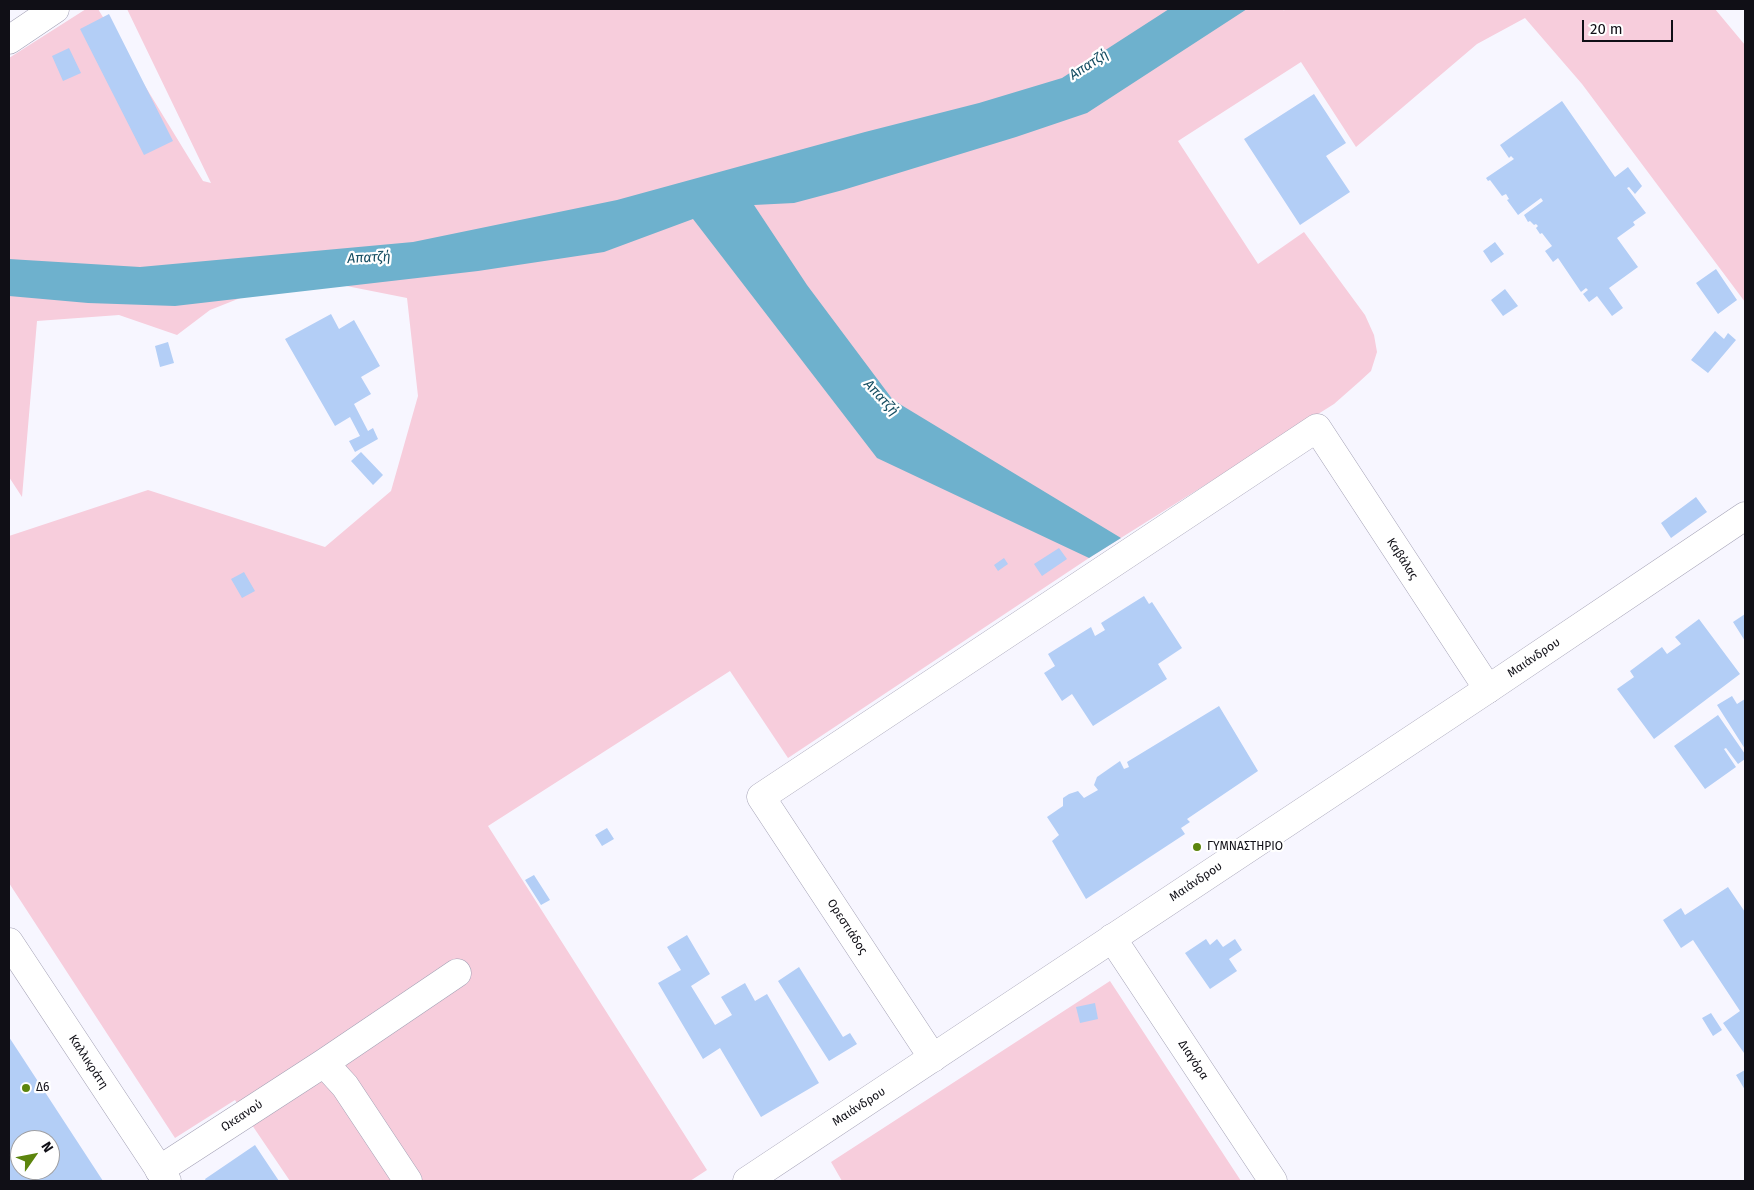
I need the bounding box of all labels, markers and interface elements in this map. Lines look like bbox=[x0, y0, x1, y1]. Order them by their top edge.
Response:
scale bar bbox=[1584, 10, 1675, 42]
text: 20 m bbox=[1590, 20, 1623, 38]
water label: Απατζή bbox=[1066, 46, 1112, 84]
water label: Απατζή bbox=[347, 248, 391, 268]
water label: Απατζή bbox=[860, 376, 902, 420]
street label: Καβάλας bbox=[1383, 536, 1421, 582]
street label: Μαιάνδρου bbox=[1505, 635, 1563, 681]
place label: ΓΥΜΝΑΣΤΗΡΙΟ bbox=[1207, 840, 1283, 854]
marker: ΓΥΜΝΑΣΤΗΡΙΟ bbox=[1191, 841, 1203, 853]
street label: Μαιάνδρου bbox=[1167, 859, 1225, 905]
street label: Ορεστιάδος bbox=[824, 897, 870, 957]
street label: Καλλικράτη bbox=[65, 1032, 111, 1092]
street label: Διαγόρα bbox=[1175, 1037, 1211, 1083]
place label: Δ6 bbox=[36, 1081, 49, 1095]
marker: Δ6 bbox=[20, 1082, 32, 1094]
street label: Μαιάνδρου bbox=[830, 1085, 888, 1129]
street label: Ωκεανού bbox=[219, 1097, 265, 1135]
north arrow bbox=[10, 1130, 60, 1180]
text: N bbox=[37, 1139, 57, 1156]

